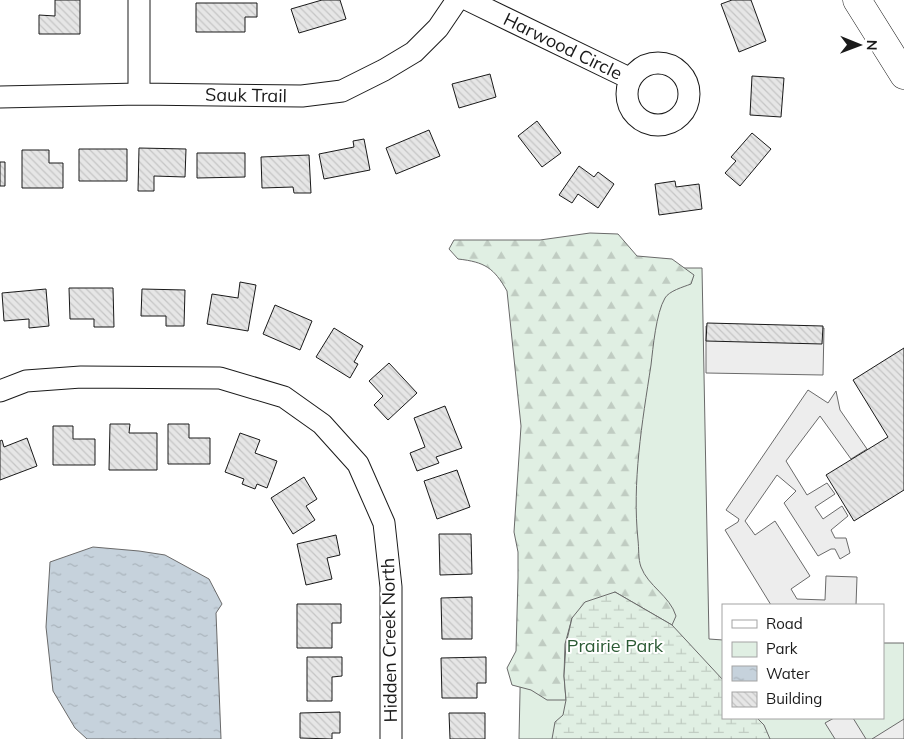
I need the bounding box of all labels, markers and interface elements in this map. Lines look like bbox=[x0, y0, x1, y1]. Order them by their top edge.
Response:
street label: Harwood Circle bbox=[500, 7, 626, 85]
north arrow bbox=[834, 20, 884, 70]
text: N bbox=[863, 40, 881, 51]
street label: Sauk Trail bbox=[205, 83, 287, 107]
street label: Hidden Creek North bbox=[376, 558, 402, 722]
legend bbox=[722, 604, 884, 719]
text: Road bbox=[766, 614, 803, 633]
park label: Prairie Park bbox=[567, 634, 664, 657]
text: Park bbox=[766, 639, 798, 658]
text: Water bbox=[766, 664, 810, 683]
text: Building bbox=[766, 689, 822, 708]

